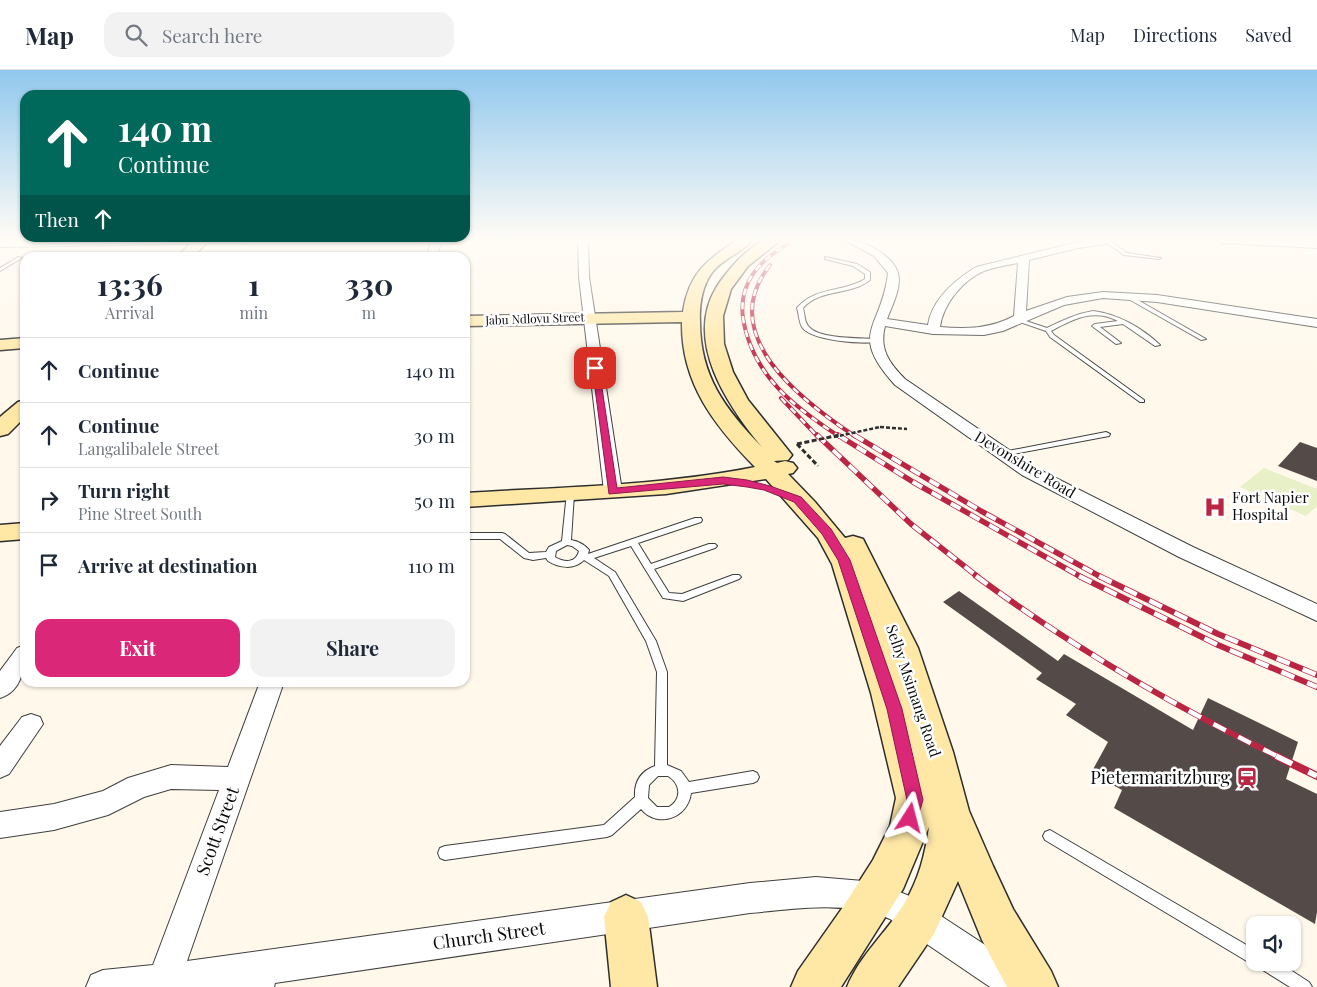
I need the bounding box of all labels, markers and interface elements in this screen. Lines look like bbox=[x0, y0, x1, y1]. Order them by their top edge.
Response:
search box bbox=[104, 12, 454, 57]
text: Map bbox=[25, 19, 74, 51]
icon: search bbox=[122, 21, 150, 49]
text: Search here bbox=[162, 22, 262, 48]
text: Map bbox=[1070, 23, 1105, 47]
text: Directions bbox=[1133, 23, 1217, 47]
text: Saved bbox=[1245, 23, 1292, 47]
text: 140 m bbox=[118, 104, 212, 151]
icon: ahead bbox=[35, 110, 100, 175]
text: Continue bbox=[118, 149, 210, 179]
icon: ahead bbox=[89, 205, 117, 233]
text: Then bbox=[35, 206, 79, 232]
text: 13:36 bbox=[97, 264, 163, 304]
text: 1 bbox=[248, 264, 259, 304]
text: 330 bbox=[345, 264, 393, 304]
text: Arrival bbox=[105, 302, 154, 323]
text: min bbox=[239, 302, 268, 323]
text: m bbox=[362, 302, 376, 323]
street label: Jabu Ndlovu Street bbox=[484, 308, 586, 328]
pin bbox=[574, 347, 616, 389]
icon: arrive bbox=[581, 354, 609, 382]
icon: ahead bbox=[35, 356, 63, 384]
text: Continue bbox=[78, 357, 159, 383]
text: 140 m bbox=[406, 357, 455, 383]
text: Continue bbox=[78, 412, 159, 438]
icon: ahead bbox=[35, 421, 63, 449]
text: 30 m bbox=[413, 422, 455, 448]
street label: Devonshire Road bbox=[971, 426, 1080, 502]
text: Langalibalele Street bbox=[78, 438, 219, 459]
text: Turn right bbox=[78, 477, 170, 503]
icon: right bbox=[35, 486, 63, 514]
text: 50 m bbox=[414, 487, 455, 513]
place label: Fort Napier Hospital bbox=[1232, 487, 1309, 524]
hospital icon: Fort Napier Hospital bbox=[1202, 494, 1228, 520]
text: Pine Street South bbox=[78, 503, 202, 524]
icon: arrive bbox=[35, 551, 63, 579]
text: Arrive at destination bbox=[78, 552, 258, 578]
text: 110 m bbox=[408, 552, 455, 578]
button: Exit bbox=[35, 619, 240, 677]
button: Share bbox=[250, 619, 455, 677]
street label: Selby Msimang Road bbox=[882, 622, 946, 760]
place label: Pietermaritzburg bbox=[1090, 765, 1230, 789]
station icon: Pietermaritzburg bbox=[1234, 765, 1260, 791]
street label: Scott Street bbox=[190, 782, 244, 878]
position arrow bbox=[883, 791, 935, 843]
street label: Church Street bbox=[431, 915, 547, 955]
map controls bbox=[1246, 916, 1301, 971]
button: sound bbox=[1246, 916, 1301, 971]

